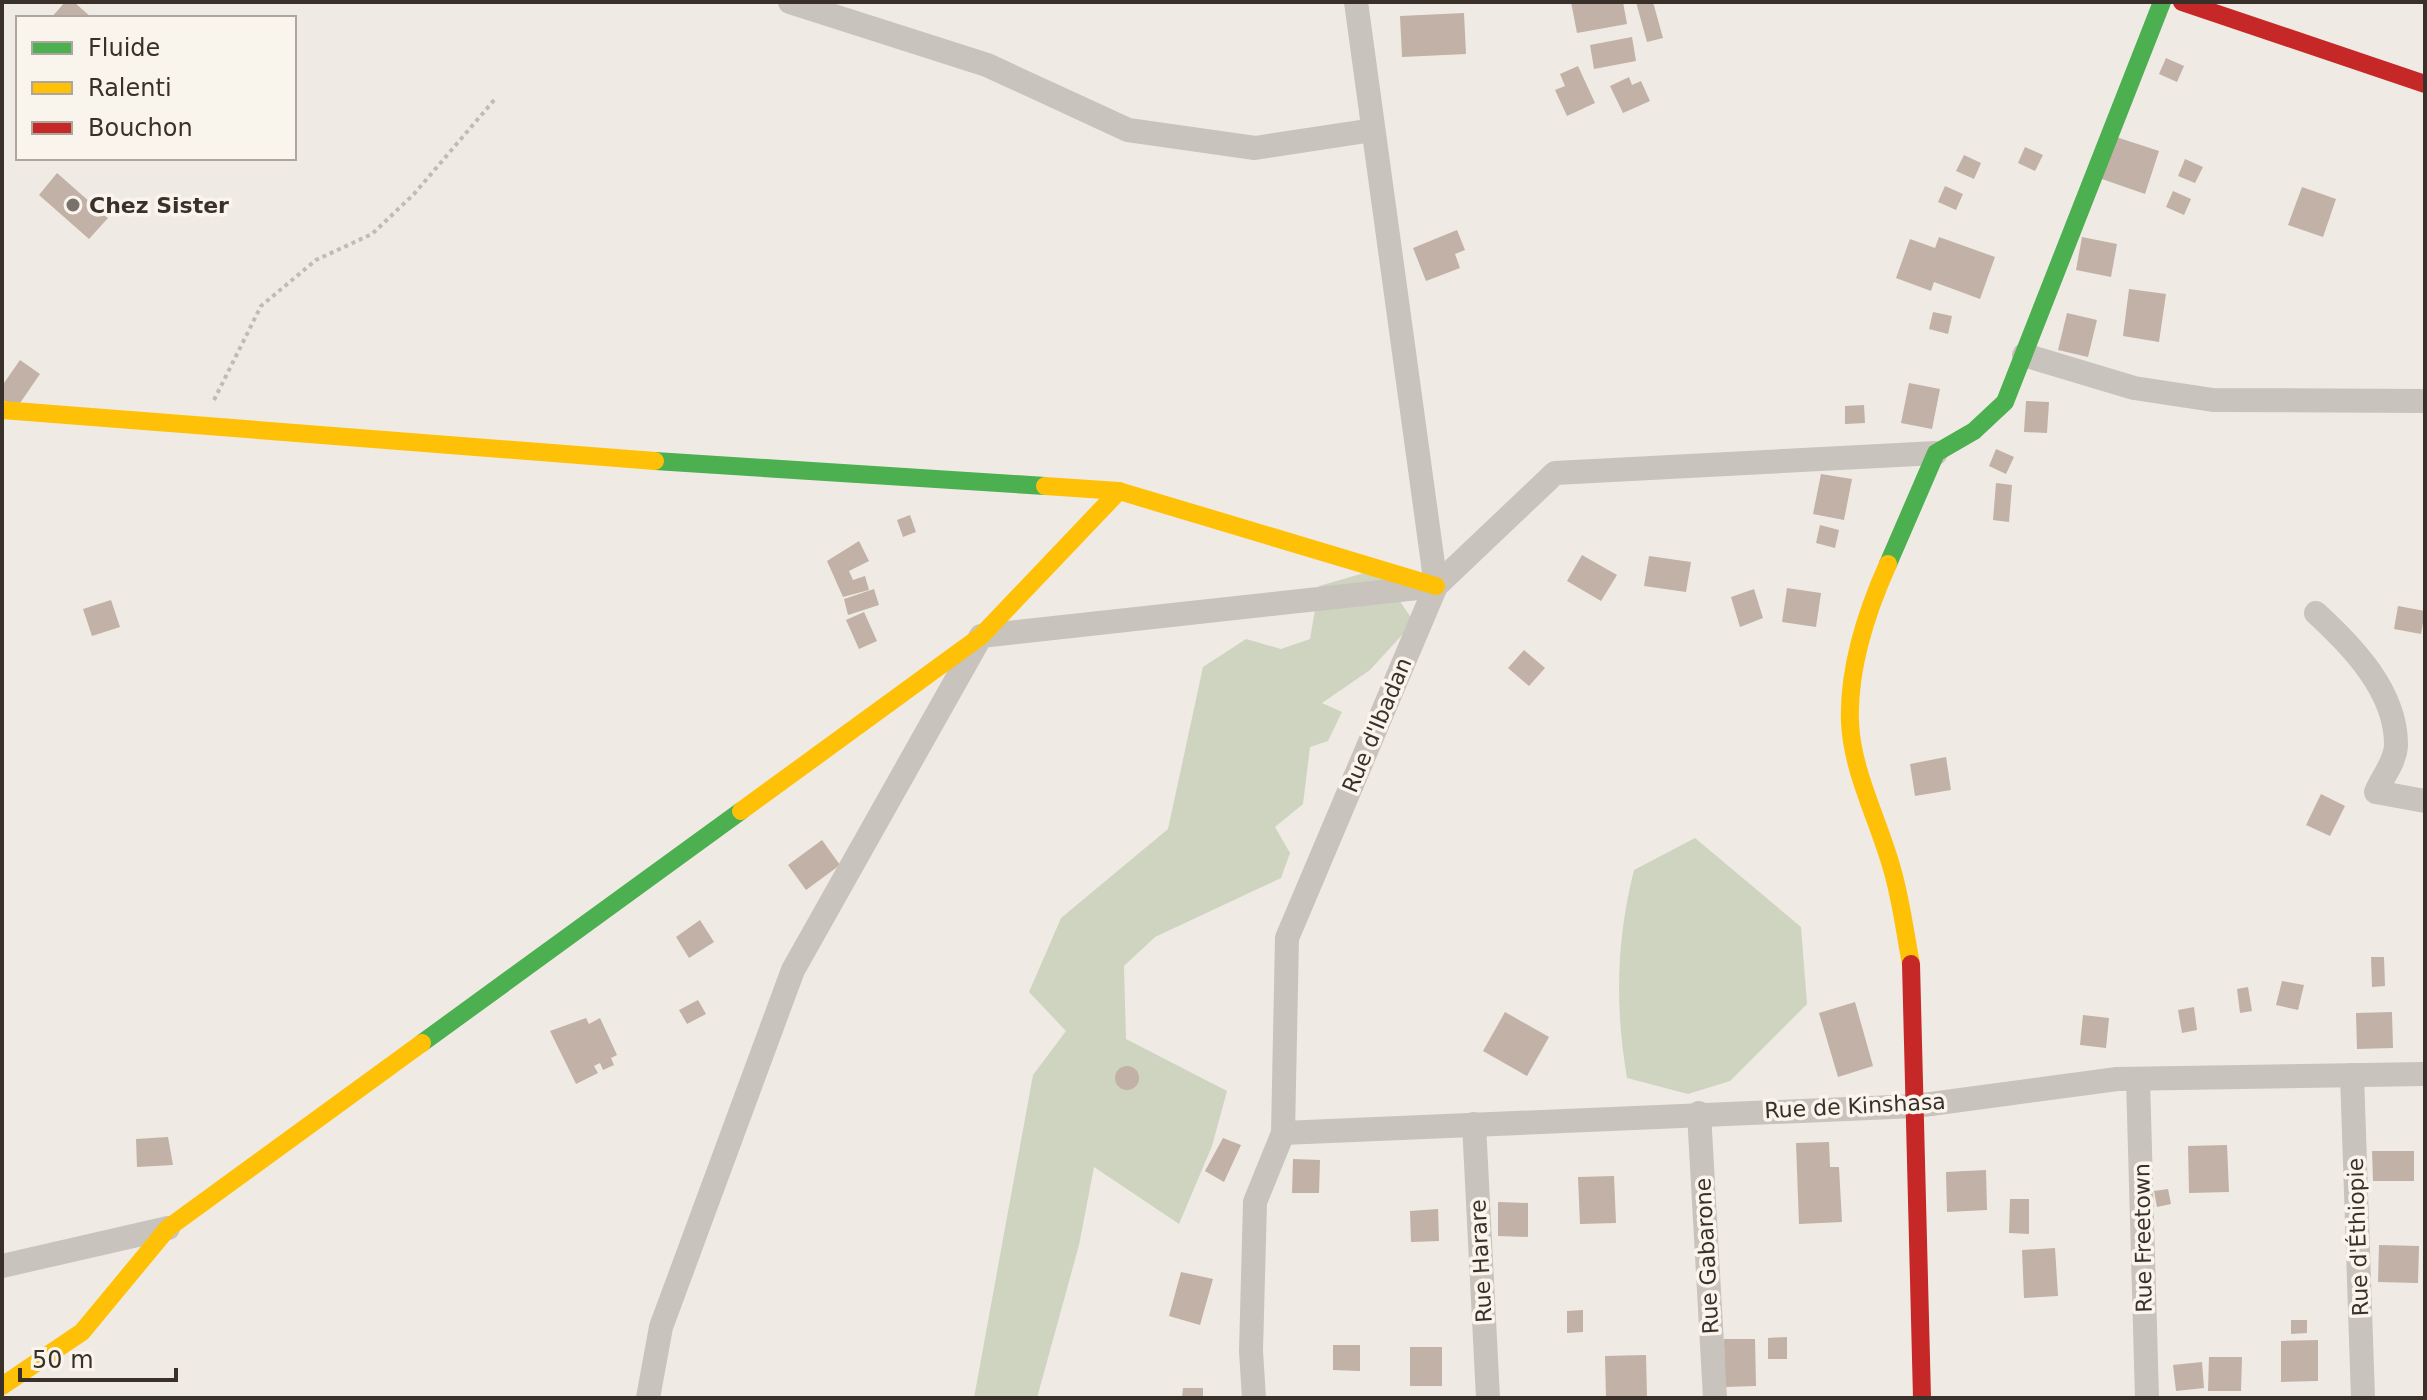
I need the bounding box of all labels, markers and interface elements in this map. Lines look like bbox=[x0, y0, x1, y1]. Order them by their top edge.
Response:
legend bbox=[16, 16, 296, 160]
text: Fluide bbox=[88, 34, 160, 62]
text: Ralenti bbox=[88, 74, 172, 102]
text: Bouchon bbox=[88, 114, 193, 142]
place label: Chez Sister bbox=[89, 193, 229, 218]
marker: Chez Sister bbox=[64, 196, 82, 214]
street label: Rue d'Ibadan bbox=[1337, 654, 1417, 796]
street label: Rue de Kinshasa bbox=[1764, 1089, 1946, 1123]
street label: Rue d'Éthiopie bbox=[2343, 1157, 2373, 1317]
street label: Rue Freetown bbox=[2129, 1163, 2157, 1313]
street label: Rue Gabarone bbox=[1690, 1177, 1724, 1335]
street label: Rue Harare bbox=[1465, 1199, 1497, 1323]
scale bar bbox=[20, 1332, 176, 1382]
text: 50 m bbox=[32, 1346, 94, 1374]

